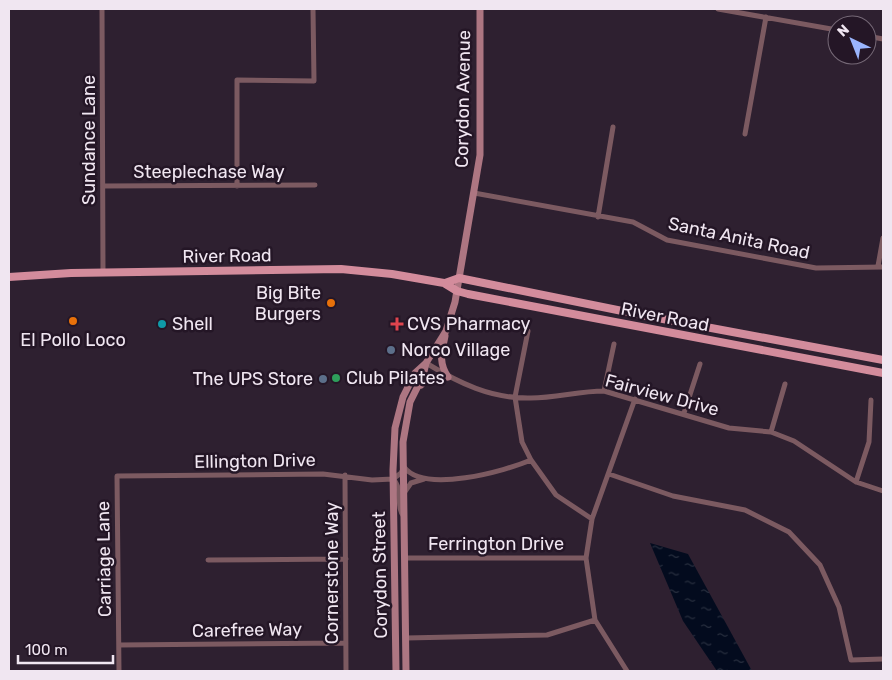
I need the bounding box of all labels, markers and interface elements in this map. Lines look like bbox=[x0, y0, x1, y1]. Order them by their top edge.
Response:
north arrow bbox=[827, 15, 877, 65]
text: N bbox=[834, 21, 853, 41]
street label: Corydon Avenue bbox=[451, 30, 475, 168]
street label: Sundance Lane bbox=[78, 75, 100, 205]
street label: Steeplechase Way bbox=[133, 161, 285, 183]
street label: Santa Anita Road bbox=[666, 212, 812, 264]
street label: River Road bbox=[182, 244, 272, 268]
place label: Big Bite Burgers bbox=[255, 282, 321, 325]
marker: Big Bite Burgers bbox=[325, 297, 337, 309]
street label: River Road bbox=[619, 298, 711, 336]
place label: Shell bbox=[172, 313, 213, 335]
place label: CVS Pharmacy bbox=[407, 313, 531, 335]
marker: El Pollo Loco bbox=[67, 315, 79, 327]
marker: Shell bbox=[156, 318, 168, 330]
marker: CVS Pharmacy bbox=[391, 318, 403, 330]
place label: El Pollo Loco bbox=[20, 329, 126, 351]
place label: Norco Village bbox=[401, 339, 510, 361]
marker: Norco Village bbox=[385, 344, 397, 356]
place label: Club Pilates bbox=[346, 367, 445, 389]
place label: The UPS Store bbox=[192, 368, 313, 390]
street label: Fairview Drive bbox=[603, 369, 721, 421]
marker: Club Pilates bbox=[330, 372, 342, 384]
marker: The UPS Store bbox=[317, 373, 329, 385]
street label: Ellington Drive bbox=[194, 449, 316, 473]
street label: Carriage Lane bbox=[92, 501, 116, 617]
street label: Cornerstone Way bbox=[321, 502, 343, 644]
street label: Corydon Street bbox=[368, 511, 392, 639]
street label: Ferrington Drive bbox=[428, 533, 564, 555]
street label: Carefree Way bbox=[192, 618, 302, 642]
scale bar bbox=[18, 632, 112, 664]
text: 100 m bbox=[25, 641, 67, 659]

